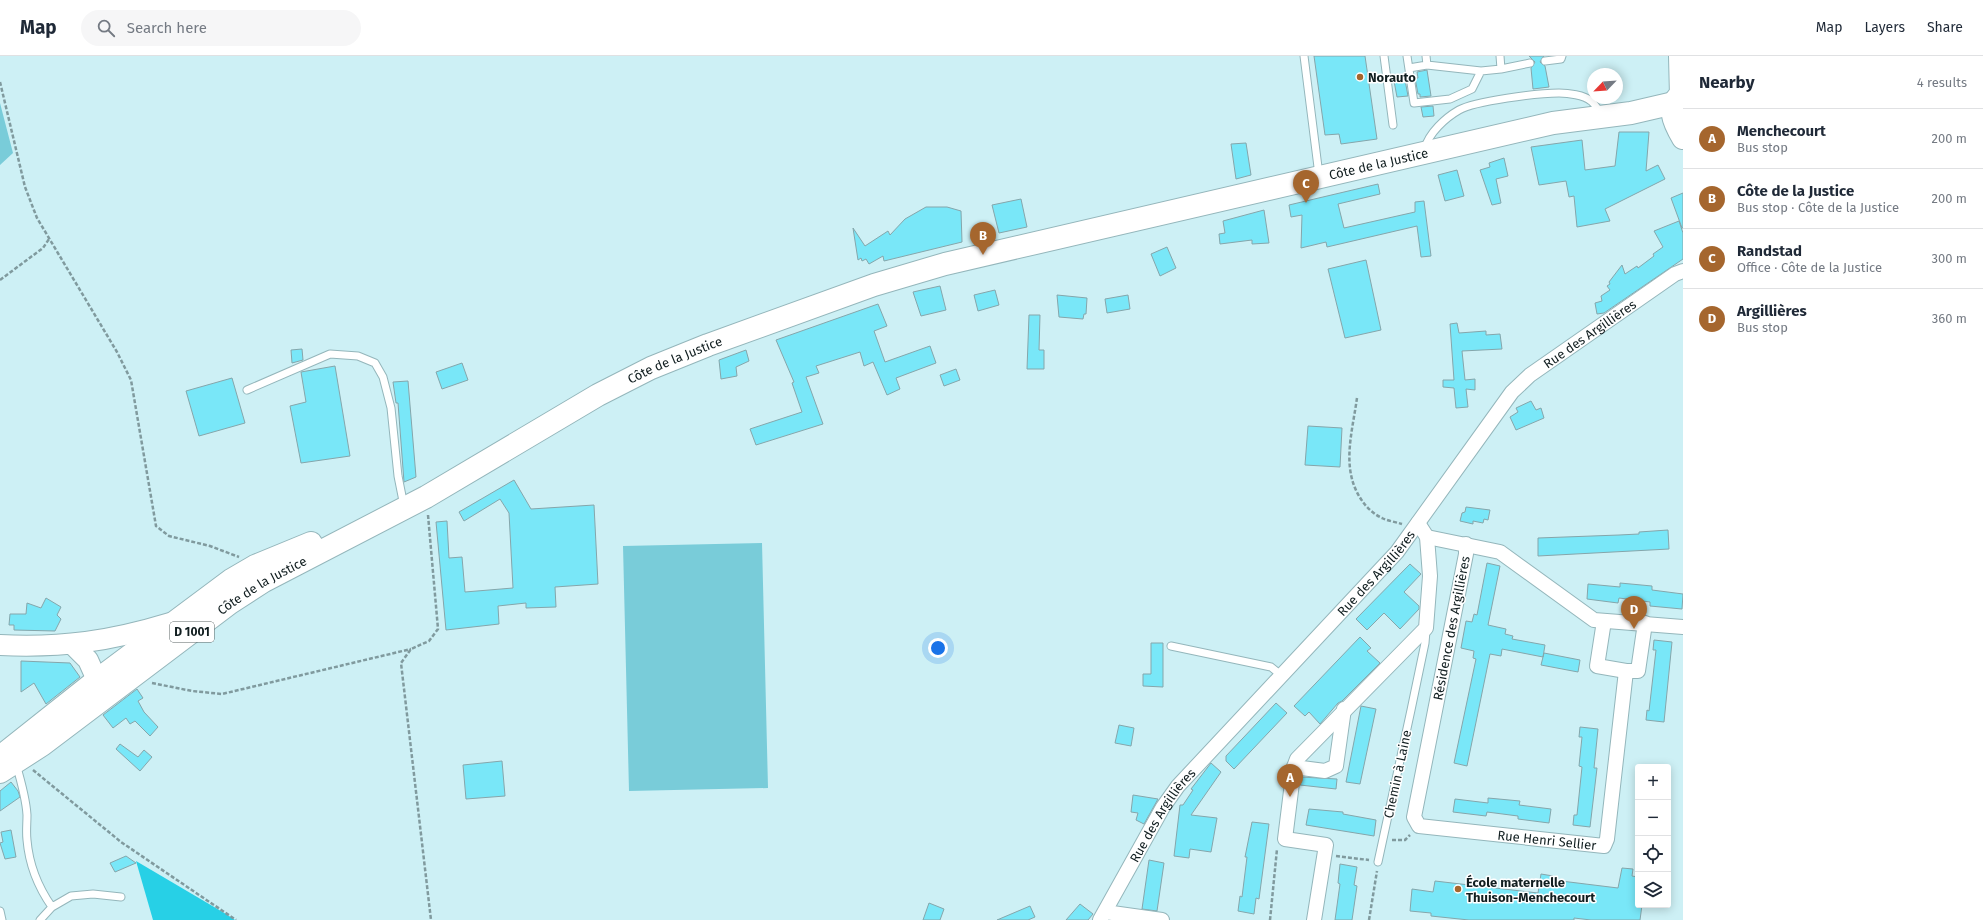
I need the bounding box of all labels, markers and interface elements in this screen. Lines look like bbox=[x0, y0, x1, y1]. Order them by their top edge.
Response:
search box bbox=[81, 10, 361, 46]
text: Map bbox=[20, 16, 57, 39]
icon: search bbox=[95, 17, 117, 39]
text: Search here bbox=[127, 19, 207, 37]
text: Map bbox=[1816, 19, 1842, 36]
text: Layers bbox=[1864, 19, 1905, 36]
text: Share bbox=[1927, 19, 1963, 36]
north arrow bbox=[1587, 68, 1623, 104]
place label: Norauto bbox=[1368, 70, 1416, 85]
marker: Norauto bbox=[1355, 72, 1365, 82]
text: Nearby bbox=[1699, 72, 1754, 93]
text: 4 results bbox=[1917, 75, 1967, 90]
text: Menchecourt bbox=[1737, 122, 1826, 140]
text: A bbox=[1708, 131, 1716, 146]
text: 200 m bbox=[1931, 131, 1967, 146]
text: Bus stop bbox=[1737, 140, 1788, 155]
street label: Côte de la Justice bbox=[1328, 145, 1430, 183]
pin: C bbox=[1293, 170, 1319, 203]
text: Côte de la Justice bbox=[1737, 182, 1854, 200]
text: B bbox=[1708, 191, 1716, 206]
text: 200 m bbox=[1931, 191, 1967, 206]
text: Bus stop · Côte de la Justice bbox=[1737, 200, 1899, 215]
pin: B bbox=[970, 222, 996, 255]
text: Randstad bbox=[1737, 242, 1802, 260]
text: C bbox=[1708, 251, 1716, 266]
text: 300 m bbox=[1931, 251, 1967, 266]
text: Office · Côte de la Justice bbox=[1737, 260, 1882, 275]
street label: Rue des Argillières bbox=[1541, 297, 1639, 371]
text: Argillières bbox=[1737, 302, 1807, 320]
text: D bbox=[1708, 311, 1716, 326]
text: 360 m bbox=[1932, 311, 1967, 326]
text: Bus stop bbox=[1737, 320, 1788, 335]
street label: Côte de la Justice bbox=[625, 334, 724, 387]
street label: Rue des Argillières bbox=[1334, 528, 1418, 619]
street label: Côte de la Justice bbox=[214, 553, 309, 618]
street label: Résidence des Argillières bbox=[1430, 555, 1473, 702]
pin: D bbox=[1621, 596, 1647, 629]
road number: D 1001 bbox=[170, 622, 214, 642]
your location bbox=[928, 638, 948, 658]
street label: Chemin à Laine bbox=[1381, 729, 1414, 820]
pin: A bbox=[1277, 764, 1303, 797]
map controls bbox=[1635, 764, 1671, 908]
button: + bbox=[1635, 764, 1671, 800]
street label: Rue des Argillières bbox=[1127, 766, 1199, 865]
button: − bbox=[1635, 800, 1671, 836]
street label: Rue Henri Sellier bbox=[1497, 828, 1597, 853]
button: locate bbox=[1635, 836, 1671, 872]
button: layers bbox=[1635, 872, 1671, 908]
place label: École maternelle Thuison-Menchecourt bbox=[1466, 874, 1596, 905]
marker: École maternelle Thuison-Menchecourt bbox=[1453, 884, 1463, 894]

